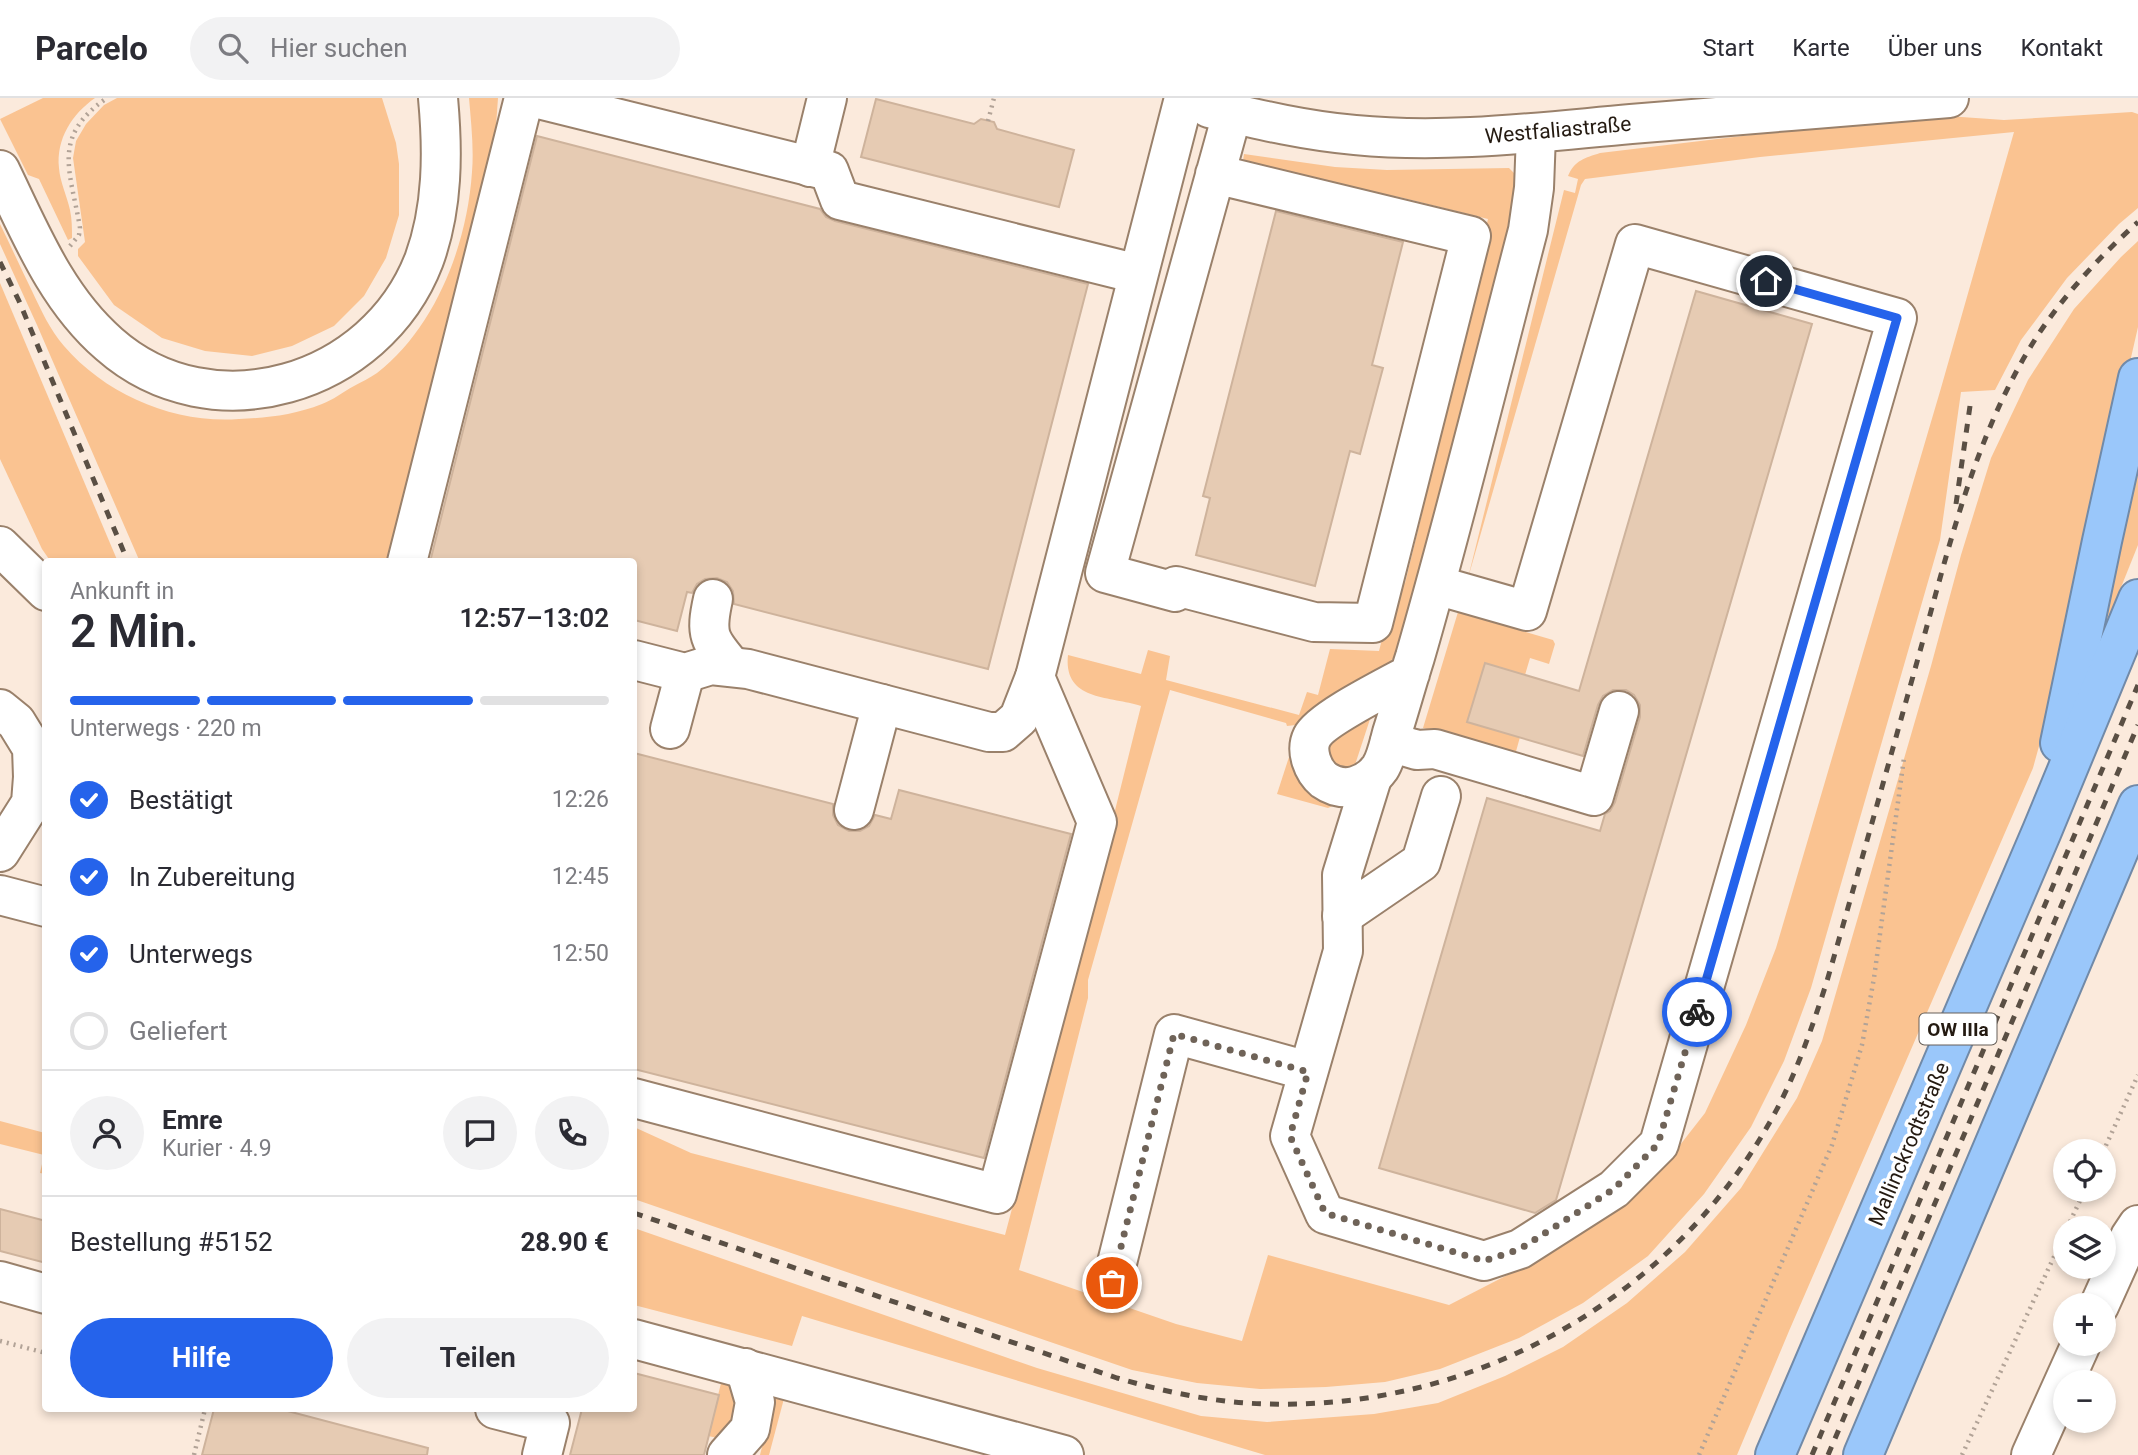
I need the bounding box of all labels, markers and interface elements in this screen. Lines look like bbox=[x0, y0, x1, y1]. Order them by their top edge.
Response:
search box bbox=[190, 17, 680, 80]
text: Parcelo bbox=[35, 29, 148, 68]
icon: search bbox=[214, 29, 252, 67]
text: Hier suchen bbox=[270, 33, 408, 63]
text: Start bbox=[1703, 34, 1754, 62]
text: Karte bbox=[1792, 34, 1850, 62]
text: Über uns bbox=[1888, 34, 1982, 62]
text: Kontakt bbox=[2020, 34, 2103, 62]
street label: Westfaliastraße bbox=[1484, 112, 1632, 148]
pin bbox=[1736, 251, 1796, 311]
icon: home bbox=[1747, 262, 1785, 300]
text: Ankunft in bbox=[70, 578, 174, 605]
text: 12:57–13:02 bbox=[459, 603, 609, 633]
text: 2 Min. bbox=[70, 604, 199, 658]
text: Unterwegs · 220 m bbox=[70, 715, 262, 742]
icon: check bbox=[70, 781, 108, 819]
text: Bestätigt bbox=[129, 785, 233, 815]
text: 12:26 bbox=[552, 786, 609, 813]
icon: check bbox=[70, 858, 108, 896]
text: In Zubereitung bbox=[129, 862, 295, 892]
text: 12:45 bbox=[552, 863, 609, 890]
icon: check bbox=[70, 935, 108, 973]
text: Unterwegs bbox=[129, 939, 253, 969]
text: 12:50 bbox=[552, 940, 609, 967]
courier bbox=[1662, 977, 1732, 1047]
icon: bike bbox=[1678, 993, 1716, 1031]
road number: OW IIIa bbox=[1920, 1014, 1996, 1044]
text: Geliefert bbox=[129, 1016, 227, 1046]
street label: Mallinckrodtstraße bbox=[1864, 1059, 1954, 1229]
button: person bbox=[70, 1096, 144, 1170]
button: chat bbox=[443, 1096, 517, 1170]
button: phone bbox=[535, 1096, 609, 1170]
text: Emre bbox=[162, 1105, 222, 1135]
text: Kurier · 4.9 bbox=[162, 1135, 272, 1162]
map controls bbox=[2053, 1139, 2116, 1433]
button: locate bbox=[2053, 1139, 2116, 1202]
button: layers bbox=[2053, 1216, 2116, 1279]
text: Bestellung #5152 bbox=[70, 1227, 273, 1257]
text: 28.90 € bbox=[520, 1227, 609, 1257]
pin bbox=[1082, 1253, 1142, 1313]
icon: bag bbox=[1093, 1264, 1131, 1302]
button: + bbox=[2053, 1293, 2116, 1356]
button: Hilfe bbox=[70, 1318, 333, 1398]
button: Teilen bbox=[347, 1318, 609, 1398]
button: − bbox=[2053, 1370, 2116, 1433]

